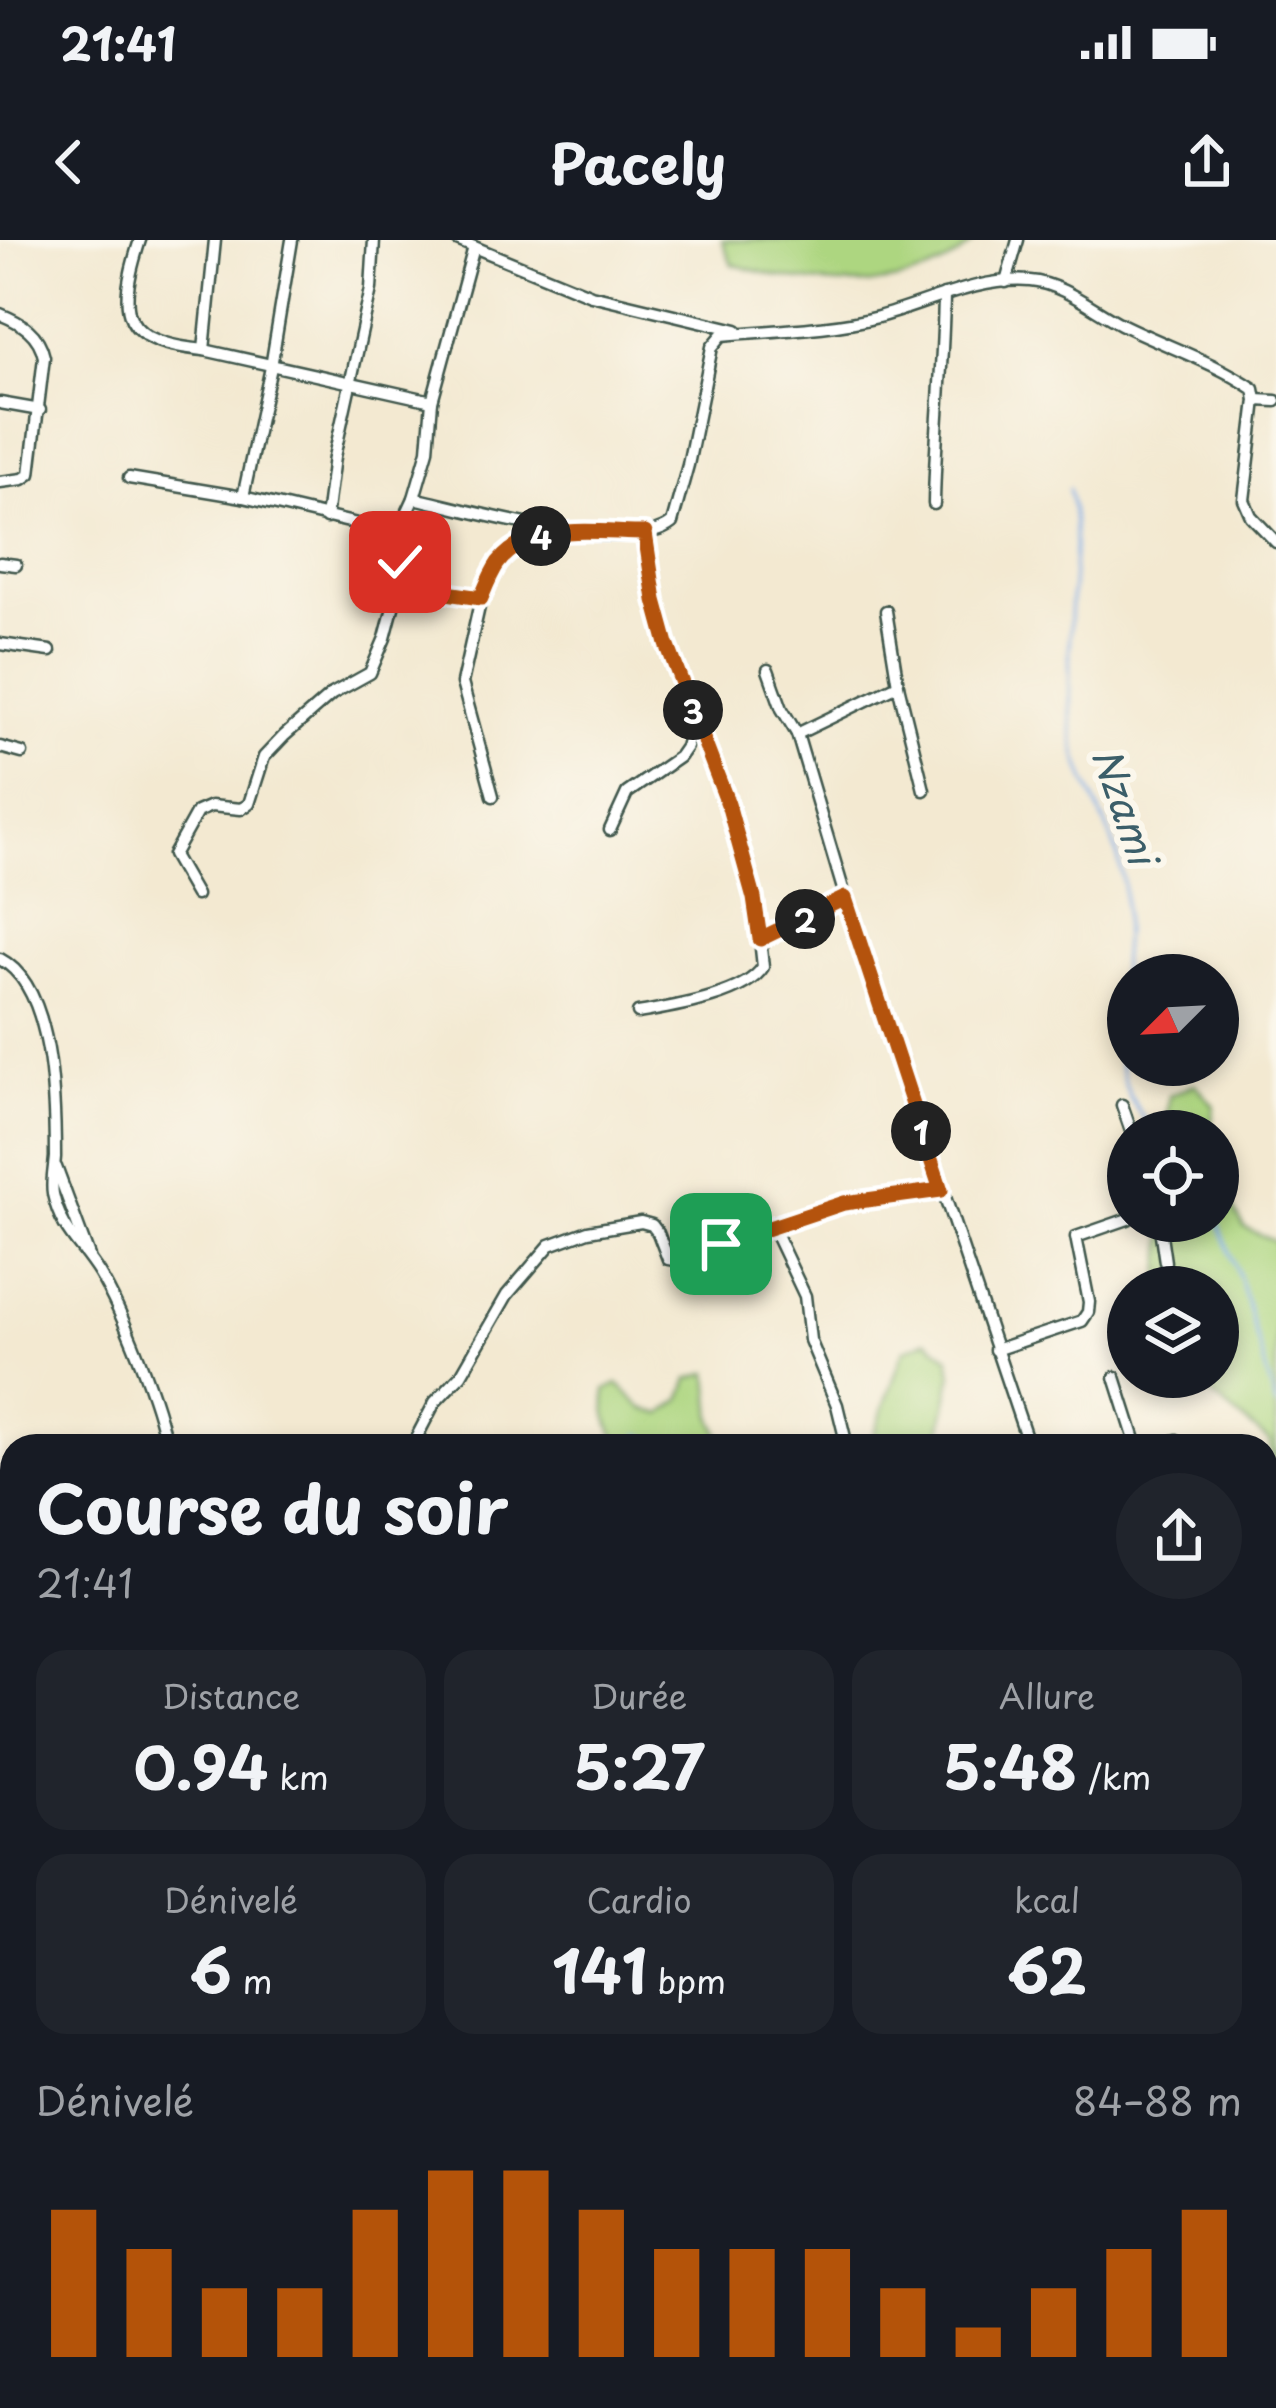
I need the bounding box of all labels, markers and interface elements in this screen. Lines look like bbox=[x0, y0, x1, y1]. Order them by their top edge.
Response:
text: 21:41 bbox=[60, 8, 176, 76]
text: Pacely bbox=[550, 122, 726, 203]
icon: back bbox=[36, 129, 102, 195]
icon: share bbox=[1174, 129, 1240, 195]
pin: 4 bbox=[511, 506, 571, 566]
pin bbox=[349, 511, 451, 613]
text: 4 bbox=[530, 511, 552, 561]
icon: check bbox=[367, 529, 433, 595]
pin: 3 bbox=[663, 680, 723, 740]
text: 3 bbox=[682, 685, 704, 735]
water label: Nzami bbox=[1079, 739, 1176, 877]
pin: 2 bbox=[775, 889, 835, 949]
text: 2 bbox=[793, 894, 817, 944]
north arrow bbox=[1107, 954, 1239, 1086]
map controls bbox=[1107, 954, 1239, 1398]
pin: 1 bbox=[891, 1101, 951, 1161]
text: 1 bbox=[913, 1106, 929, 1156]
button: locate bbox=[1107, 1110, 1239, 1242]
pin bbox=[670, 1193, 772, 1295]
icon: arrive bbox=[688, 1211, 754, 1277]
button: layers bbox=[1107, 1266, 1239, 1398]
text: Course du soir bbox=[36, 1457, 509, 1556]
button: share bbox=[1116, 1473, 1242, 1599]
text: 21:41 bbox=[36, 1552, 133, 1611]
text: Distance bbox=[162, 1670, 300, 1720]
text: Durée bbox=[591, 1670, 687, 1720]
text: Allure bbox=[999, 1670, 1095, 1720]
text: 0.94 bbox=[133, 1720, 268, 1810]
text: 5:27 bbox=[573, 1720, 705, 1810]
text: 5:48 bbox=[943, 1720, 1077, 1810]
text: km bbox=[268, 1751, 329, 1801]
text: /km bbox=[1077, 1751, 1151, 1801]
text: Dénivelé bbox=[164, 1874, 298, 1924]
text: Cardio bbox=[586, 1874, 692, 1924]
text: kcal bbox=[1014, 1874, 1080, 1924]
text: 6 bbox=[189, 1924, 232, 2014]
text: 141 bbox=[552, 1924, 647, 2014]
text: 62 bbox=[1007, 1924, 1087, 2014]
text: m bbox=[232, 1955, 273, 2005]
text: bpm bbox=[647, 1955, 726, 2005]
text: Dénivelé bbox=[36, 2070, 194, 2129]
text: 84–88 m bbox=[1073, 2070, 1242, 2129]

